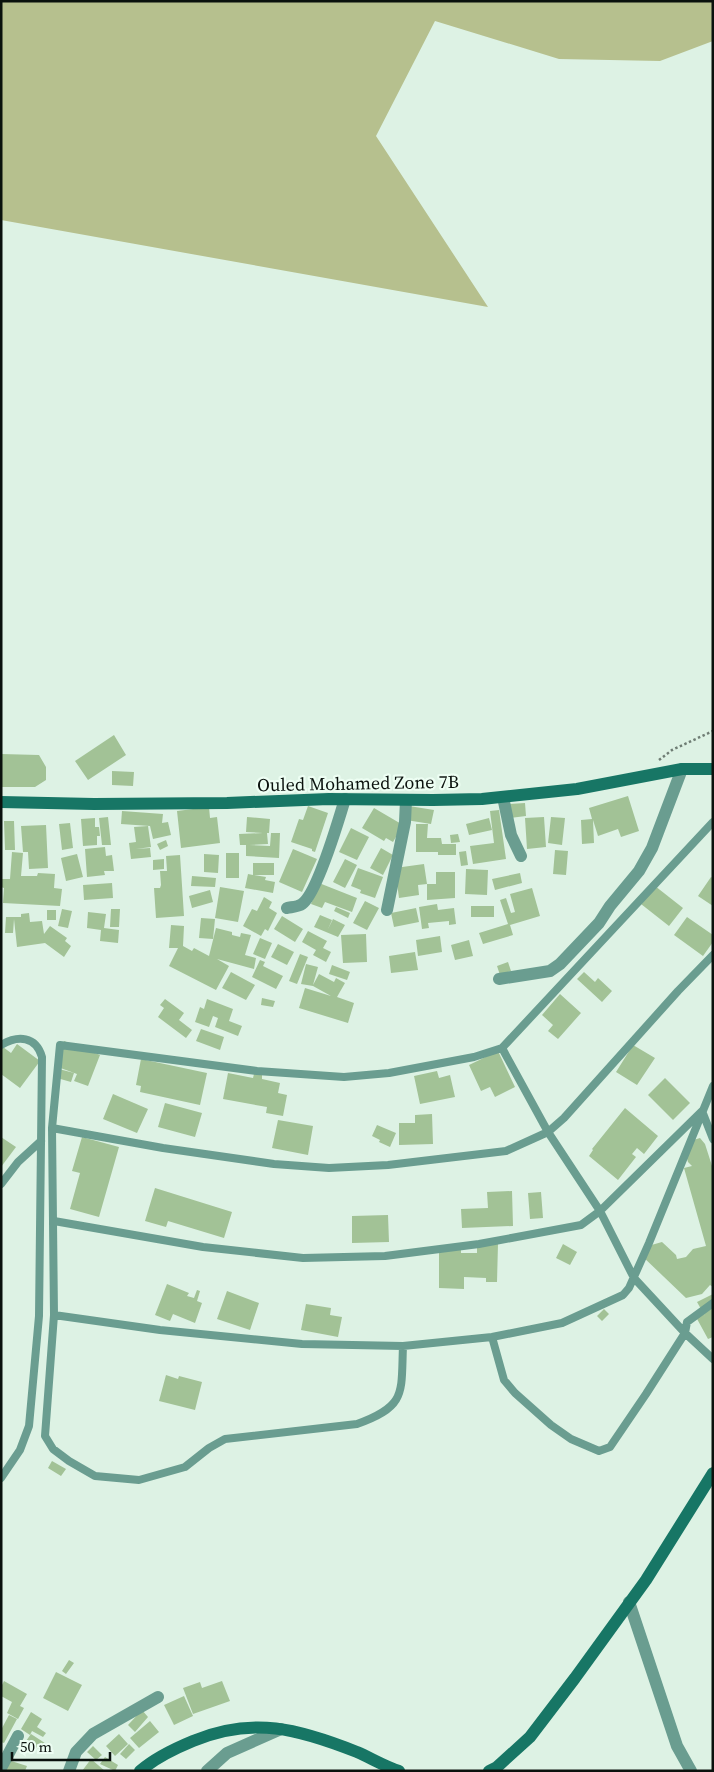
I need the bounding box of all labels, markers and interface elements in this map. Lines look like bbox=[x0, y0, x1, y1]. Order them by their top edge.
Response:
street label: Ouled Mohamed Zone 7B bbox=[257, 769, 459, 797]
scale bar bbox=[12, 1730, 110, 1762]
text: 50 m bbox=[20, 1736, 52, 1757]

